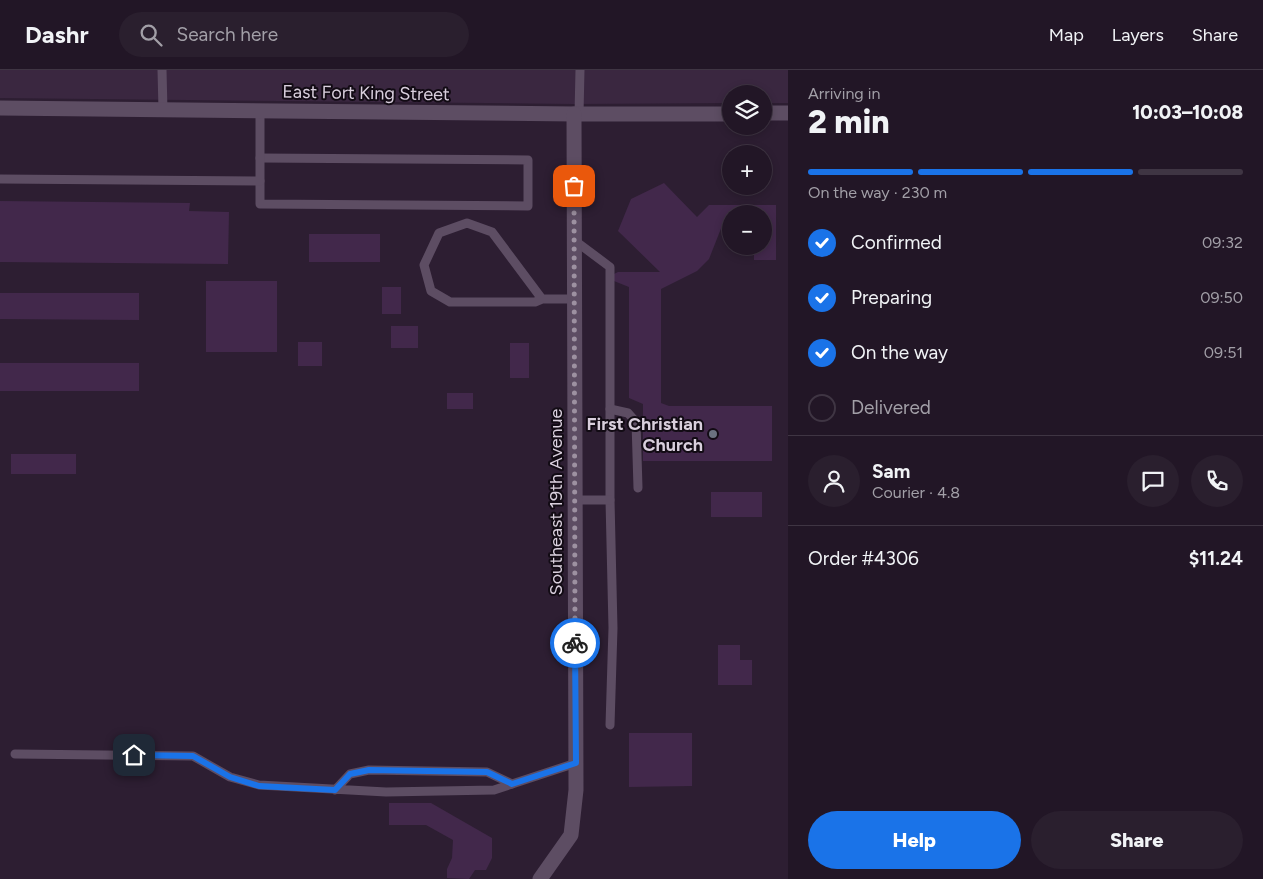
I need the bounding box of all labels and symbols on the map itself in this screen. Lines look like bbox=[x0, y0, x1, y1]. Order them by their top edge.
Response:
street label: East Fort King Street bbox=[282, 81, 450, 105]
pin bbox=[553, 165, 595, 207]
street label: Southeast 19th Avenue bbox=[545, 408, 567, 595]
place label: First Christian Church bbox=[587, 413, 703, 456]
marker: First Christian Church bbox=[707, 428, 719, 440]
courier bbox=[550, 618, 600, 668]
pin bbox=[113, 734, 155, 776]

